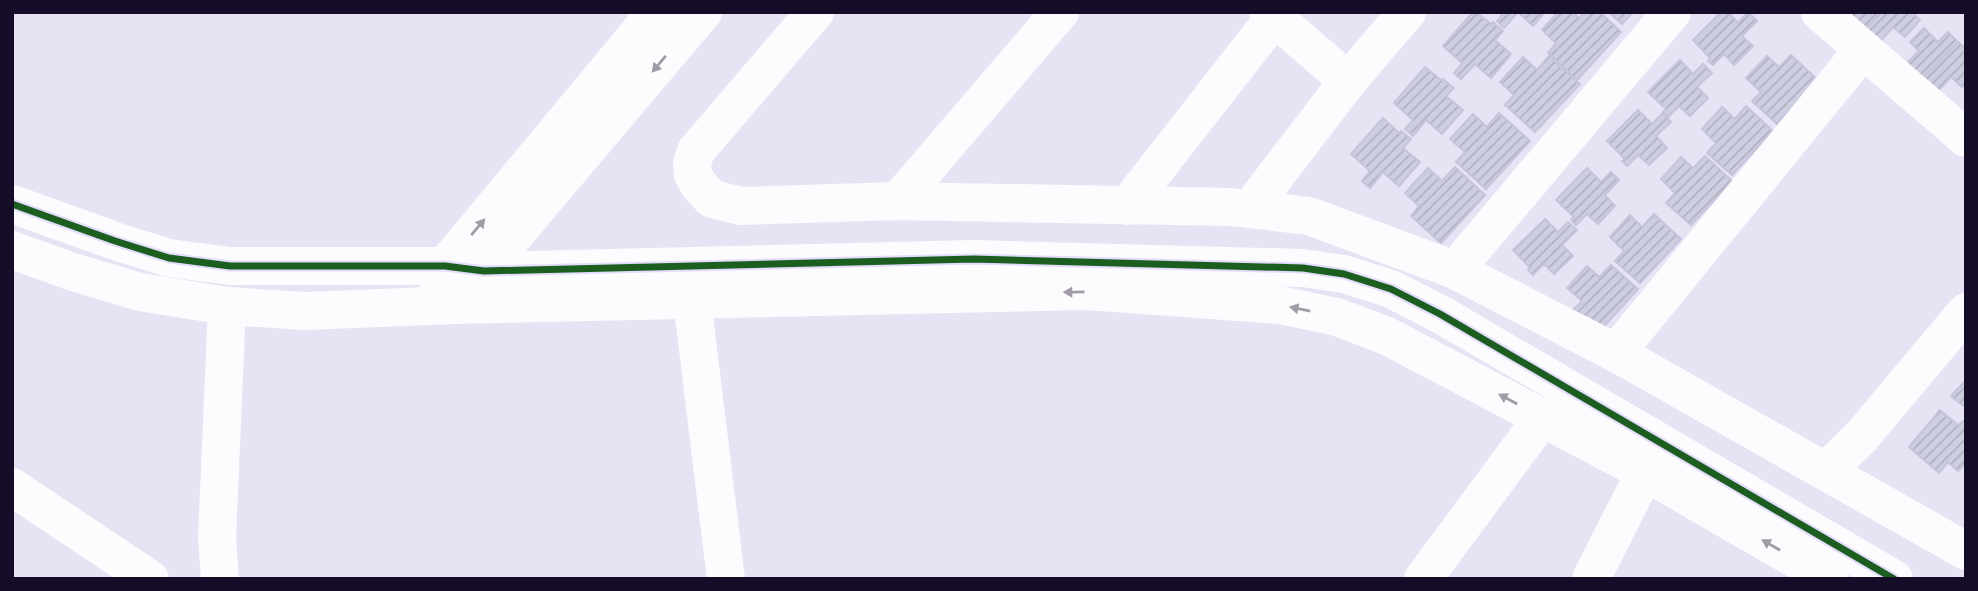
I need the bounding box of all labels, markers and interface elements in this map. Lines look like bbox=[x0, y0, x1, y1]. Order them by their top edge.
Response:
one-way arrow bbox=[652, 56, 667, 73]
one-way arrow bbox=[470, 219, 485, 237]
one-way arrow bbox=[1062, 286, 1084, 297]
one-way arrow bbox=[1289, 304, 1311, 315]
one-way arrow bbox=[1498, 394, 1518, 405]
one-way arrow bbox=[1762, 538, 1781, 551]

